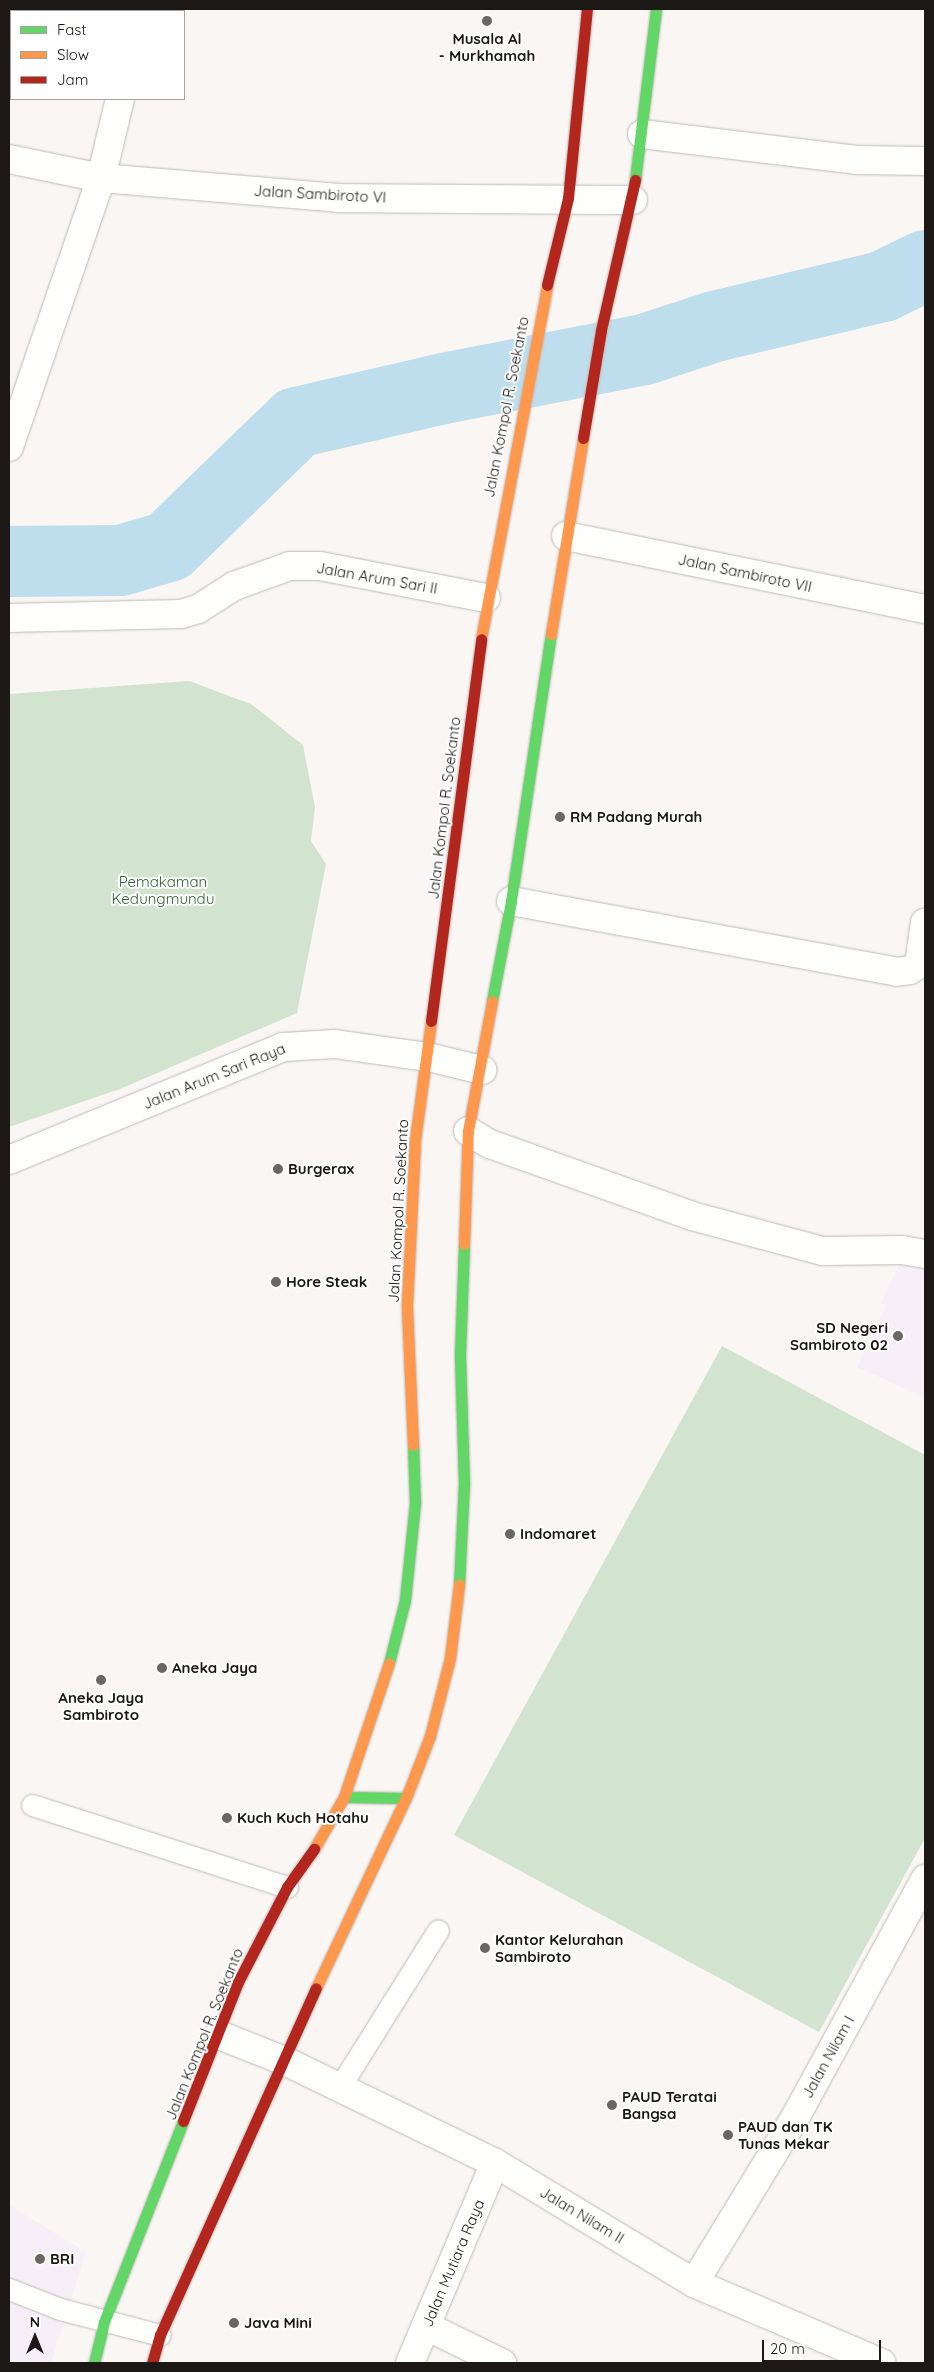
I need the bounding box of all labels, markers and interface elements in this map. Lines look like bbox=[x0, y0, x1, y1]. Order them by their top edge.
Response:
legend bbox=[10, 10, 185, 100]
marker: Musala Al - Murkhamah bbox=[481, 15, 493, 27]
text: Fast bbox=[57, 20, 86, 39]
place label: Musala Al - Murkhamah bbox=[439, 29, 535, 64]
text: Slow bbox=[57, 45, 89, 64]
text: Jam bbox=[57, 70, 88, 89]
street label: Jalan Sambiroto VI bbox=[253, 182, 387, 206]
street label: Jalan Kompol R. Soekanto bbox=[480, 315, 532, 499]
street label: Jalan Sambiroto VII bbox=[676, 550, 814, 596]
street label: Jalan Arum Sari II bbox=[315, 558, 439, 598]
street label: Jalan Kompol R. Soekanto bbox=[424, 716, 464, 900]
place label: RM Padang Murah bbox=[570, 808, 702, 826]
marker: RM Padang Murah bbox=[554, 811, 566, 823]
park label: Pemakaman Kedungmundu bbox=[112, 872, 214, 907]
street label: Jalan Arum Sari Raya bbox=[140, 1039, 288, 1113]
street label: Jalan Kompol R. Soekanto bbox=[384, 1119, 412, 1303]
place label: Burgerax bbox=[288, 1160, 354, 1178]
marker: Burgerax bbox=[272, 1163, 284, 1175]
place label: Hore Steak bbox=[286, 1273, 367, 1291]
marker: Hore Steak bbox=[270, 1276, 282, 1288]
place label: SD Negeri Sambiroto 02 bbox=[790, 1318, 888, 1353]
marker: SD Negeri Sambiroto 02 bbox=[892, 1330, 904, 1342]
place label: Indomaret bbox=[520, 1525, 596, 1543]
marker: Indomaret bbox=[504, 1528, 516, 1540]
place label: Aneka Jaya bbox=[172, 1659, 257, 1677]
marker: Aneka Jaya bbox=[156, 1662, 168, 1674]
marker: Aneka Jaya Sambiroto bbox=[95, 1674, 107, 1686]
place label: Aneka Jaya Sambiroto bbox=[58, 1688, 144, 1723]
place label: Kuch Kuch Hotahu bbox=[237, 1809, 369, 1827]
marker: Kuch Kuch Hotahu bbox=[221, 1812, 233, 1824]
place label: Kantor Kelurahan Sambiroto bbox=[495, 1930, 623, 1965]
marker: Kantor Kelurahan Sambiroto bbox=[479, 1942, 491, 1954]
street label: Jalan Kompol R. Soekanto bbox=[161, 1945, 247, 2123]
street label: Jalan Nilam I bbox=[798, 2013, 858, 2101]
place label: PAUD Teratai Bangsa bbox=[622, 2087, 717, 2122]
marker: PAUD Teratai Bangsa bbox=[606, 2099, 618, 2111]
place label: PAUD dan TK Tunas Mekar bbox=[738, 2117, 833, 2152]
marker: PAUD dan TK Tunas Mekar bbox=[722, 2129, 734, 2141]
street label: Jalan Nilam II bbox=[537, 2183, 627, 2247]
street label: Jalan Mutiara Raya bbox=[418, 2196, 488, 2330]
place label: BRI bbox=[50, 2250, 74, 2268]
marker: BRI bbox=[34, 2253, 46, 2265]
north arrow bbox=[10, 2312, 60, 2362]
text: N bbox=[30, 2313, 40, 2331]
place label: Java Mini bbox=[244, 2314, 312, 2332]
marker: Java Mini bbox=[228, 2317, 240, 2329]
scale bar bbox=[764, 2330, 883, 2362]
text: 20 m bbox=[770, 2339, 805, 2358]

